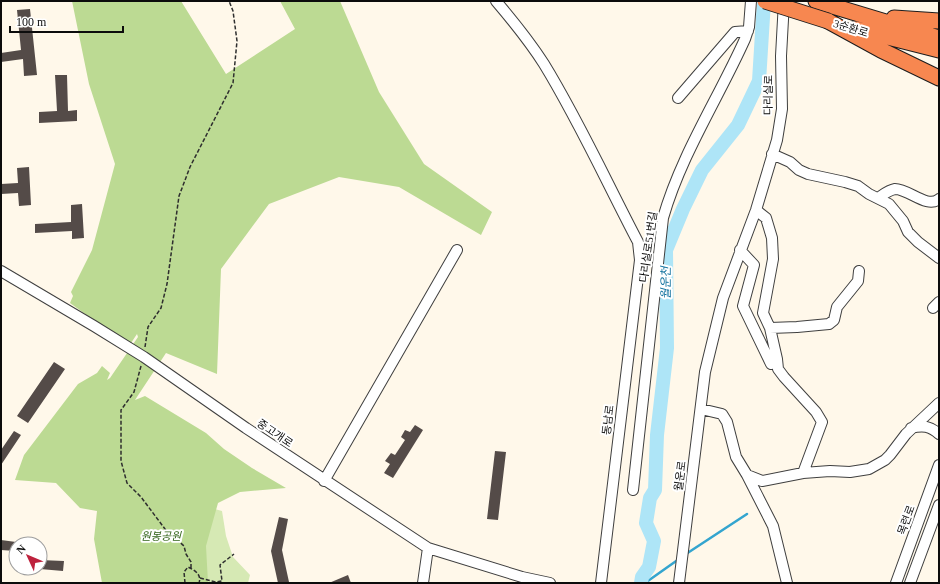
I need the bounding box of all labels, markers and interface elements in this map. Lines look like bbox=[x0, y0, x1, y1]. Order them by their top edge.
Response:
scale bar bbox=[10, 8, 123, 34]
text: 100 m bbox=[16, 15, 47, 29]
street label: 3순환로 bbox=[832, 17, 870, 39]
street label: 다리실로 bbox=[762, 75, 774, 115]
street label: 다리실로51번길 bbox=[637, 211, 659, 283]
water label: 월운천 bbox=[659, 264, 673, 300]
street label: 동남로 bbox=[600, 404, 616, 436]
street label: 중고개로 bbox=[255, 417, 295, 449]
street label: 월운로 bbox=[672, 460, 688, 492]
street label: 목련로 bbox=[895, 504, 917, 536]
park label: 원봉공원 bbox=[141, 530, 182, 542]
north arrow bbox=[8, 536, 48, 576]
text: N bbox=[14, 542, 28, 556]

